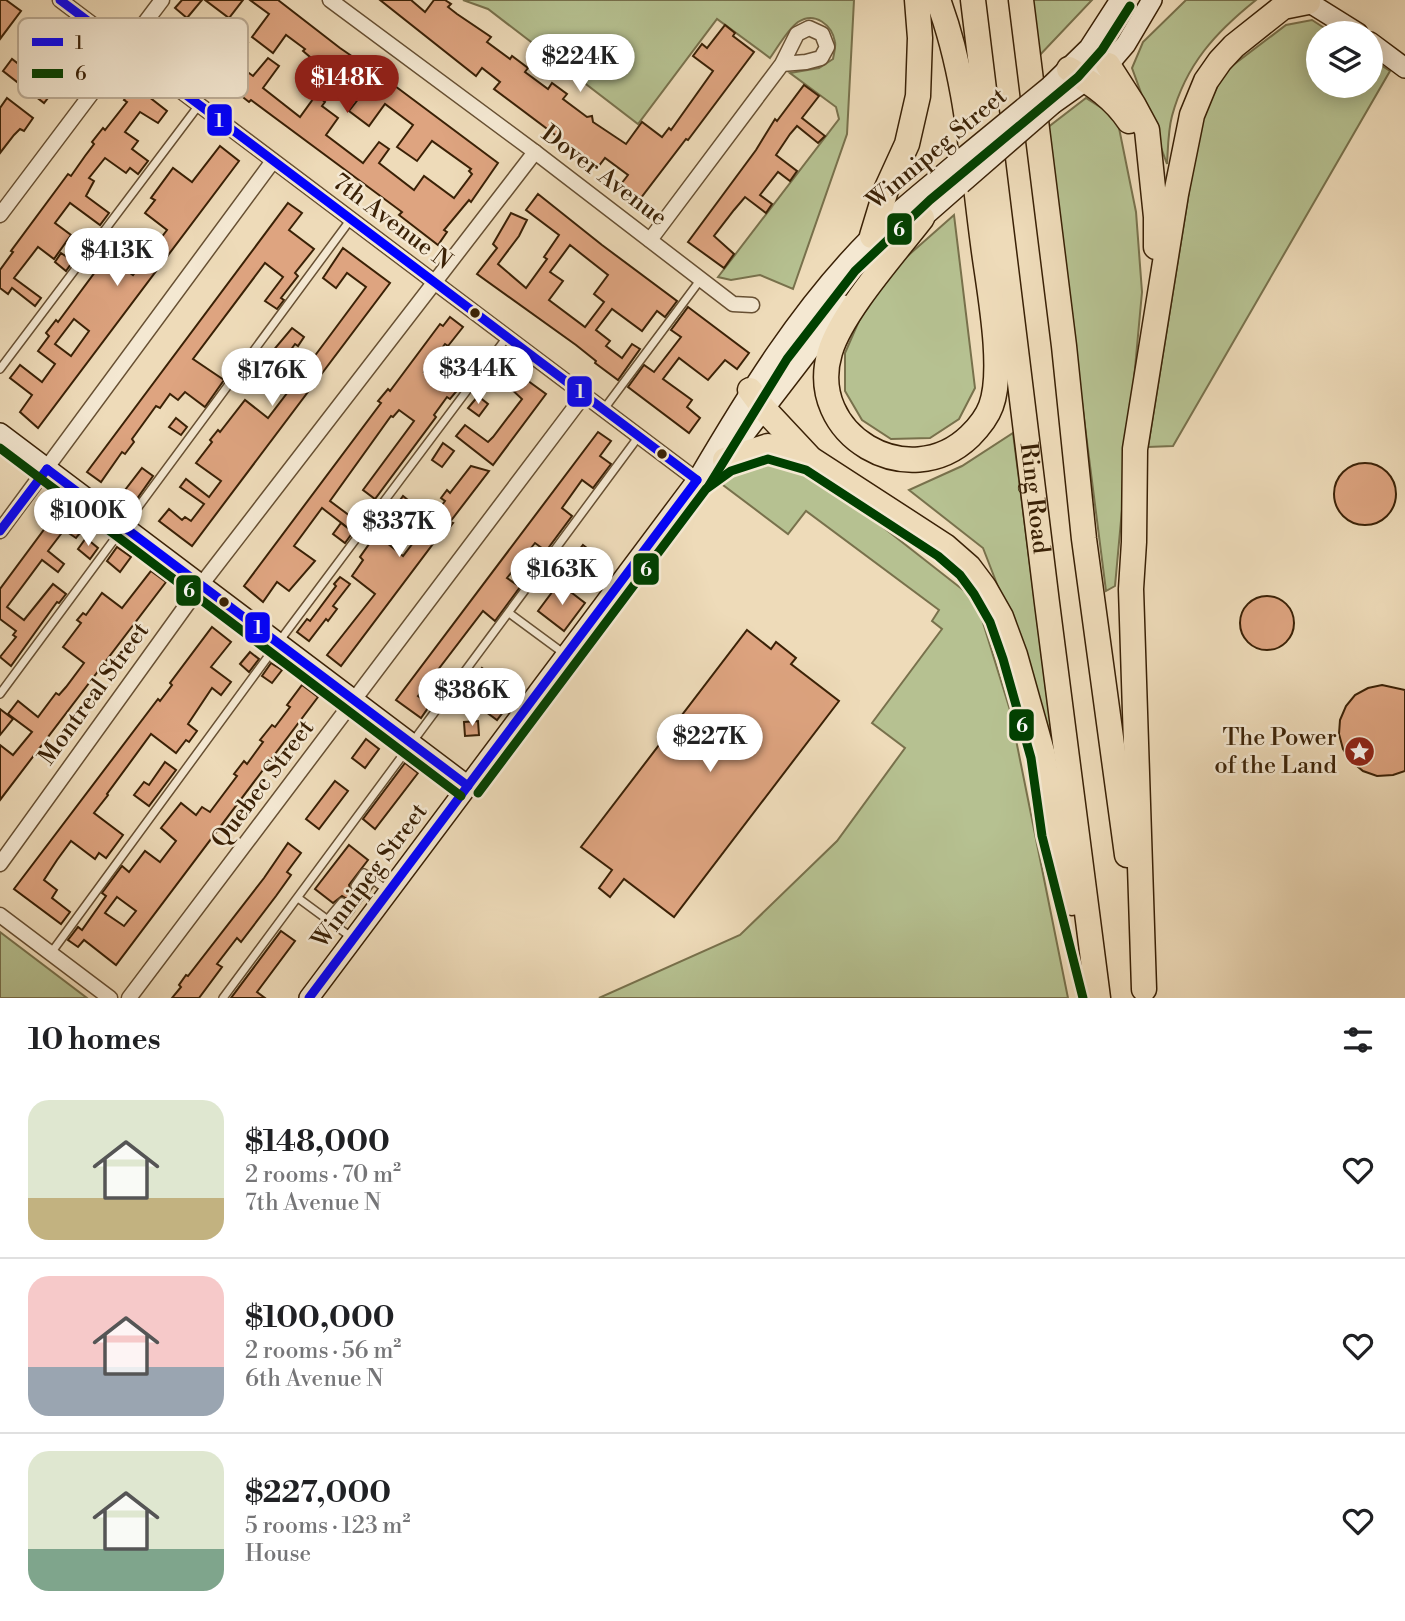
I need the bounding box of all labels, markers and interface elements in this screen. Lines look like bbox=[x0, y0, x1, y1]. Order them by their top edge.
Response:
legend bbox=[18, 18, 248, 98]
map controls bbox=[1306, 21, 1383, 98]
button: layers bbox=[1306, 21, 1383, 98]
text: 1 bbox=[75, 31, 83, 55]
pin: $224K bbox=[531, 34, 629, 94]
text: $224K bbox=[542, 43, 618, 71]
pin: $148K bbox=[298, 55, 396, 115]
text: 6 bbox=[75, 62, 87, 86]
text: $148K bbox=[311, 64, 383, 92]
street label: Winnipeg Street bbox=[860, 81, 1014, 217]
line badge: 1 bbox=[206, 103, 233, 137]
text: 1 bbox=[214, 109, 224, 133]
street label: Dover Avenue bbox=[535, 119, 673, 233]
street label: 7th Avenue N bbox=[326, 167, 458, 277]
line badge: 6 bbox=[886, 212, 913, 246]
text: 6 bbox=[893, 218, 905, 242]
pin: $413K bbox=[68, 229, 166, 288]
text: $413K bbox=[81, 237, 153, 265]
unlabelled marker bbox=[468, 306, 482, 320]
pin: $344K bbox=[429, 346, 527, 406]
pin: $176K bbox=[223, 348, 321, 408]
text: $344K bbox=[439, 355, 517, 383]
text: $176K bbox=[237, 357, 307, 385]
line badge: 1 bbox=[566, 375, 593, 408]
text: 1 bbox=[575, 380, 585, 404]
street label: Ring Road bbox=[1012, 441, 1056, 556]
unlabelled marker bbox=[655, 447, 669, 461]
pin: $100K bbox=[39, 489, 137, 548]
text: $100K bbox=[50, 497, 126, 525]
pin: $337K bbox=[350, 500, 448, 559]
text: $337K bbox=[362, 508, 436, 536]
pin: $163K bbox=[513, 548, 611, 607]
line badge: 6 bbox=[632, 552, 660, 586]
text: $163K bbox=[527, 556, 597, 584]
text: 6 bbox=[640, 558, 652, 582]
line badge: 6 bbox=[175, 574, 202, 607]
text: 6 bbox=[183, 579, 195, 603]
unlabelled marker bbox=[217, 595, 231, 609]
line badge: 1 bbox=[244, 611, 271, 644]
street label: Montreal Street bbox=[32, 616, 156, 771]
text: 1 bbox=[253, 616, 263, 640]
pin: $386K bbox=[423, 668, 521, 728]
text: $386K bbox=[434, 677, 510, 705]
line badge: 6 bbox=[1008, 708, 1035, 742]
street label: Quebec Street bbox=[205, 714, 321, 854]
pin: $227K bbox=[661, 714, 759, 774]
text: 6 bbox=[1016, 714, 1028, 738]
text: $227K bbox=[673, 723, 747, 751]
place label: The Power of the Land bbox=[1214, 723, 1337, 781]
place icon: The Power of the Land bbox=[1343, 735, 1377, 769]
street label: Winnipeg Street bbox=[305, 797, 435, 955]
text: 10 homes bbox=[28, 1021, 161, 1059]
icon: filters bbox=[1339, 1021, 1377, 1059]
text: $148,000 bbox=[245, 1123, 390, 1161]
icon: home bbox=[84, 1128, 168, 1212]
icon: heart bbox=[1339, 1151, 1377, 1189]
text: 2 rooms · 70 m² bbox=[245, 1161, 401, 1189]
text: 7th Avenue N bbox=[245, 1189, 381, 1217]
text: $100,000 bbox=[245, 1299, 395, 1337]
icon: home bbox=[84, 1304, 168, 1388]
icon: heart bbox=[1339, 1327, 1377, 1365]
text: 2 rooms · 56 m² bbox=[245, 1337, 401, 1365]
text: 6th Avenue N bbox=[245, 1365, 383, 1393]
text: $227,000 bbox=[245, 1474, 391, 1512]
icon: home bbox=[84, 1479, 168, 1563]
icon: heart bbox=[1339, 1502, 1377, 1540]
text: 5 rooms · 123 m² bbox=[245, 1512, 411, 1540]
text: House bbox=[245, 1540, 311, 1568]

